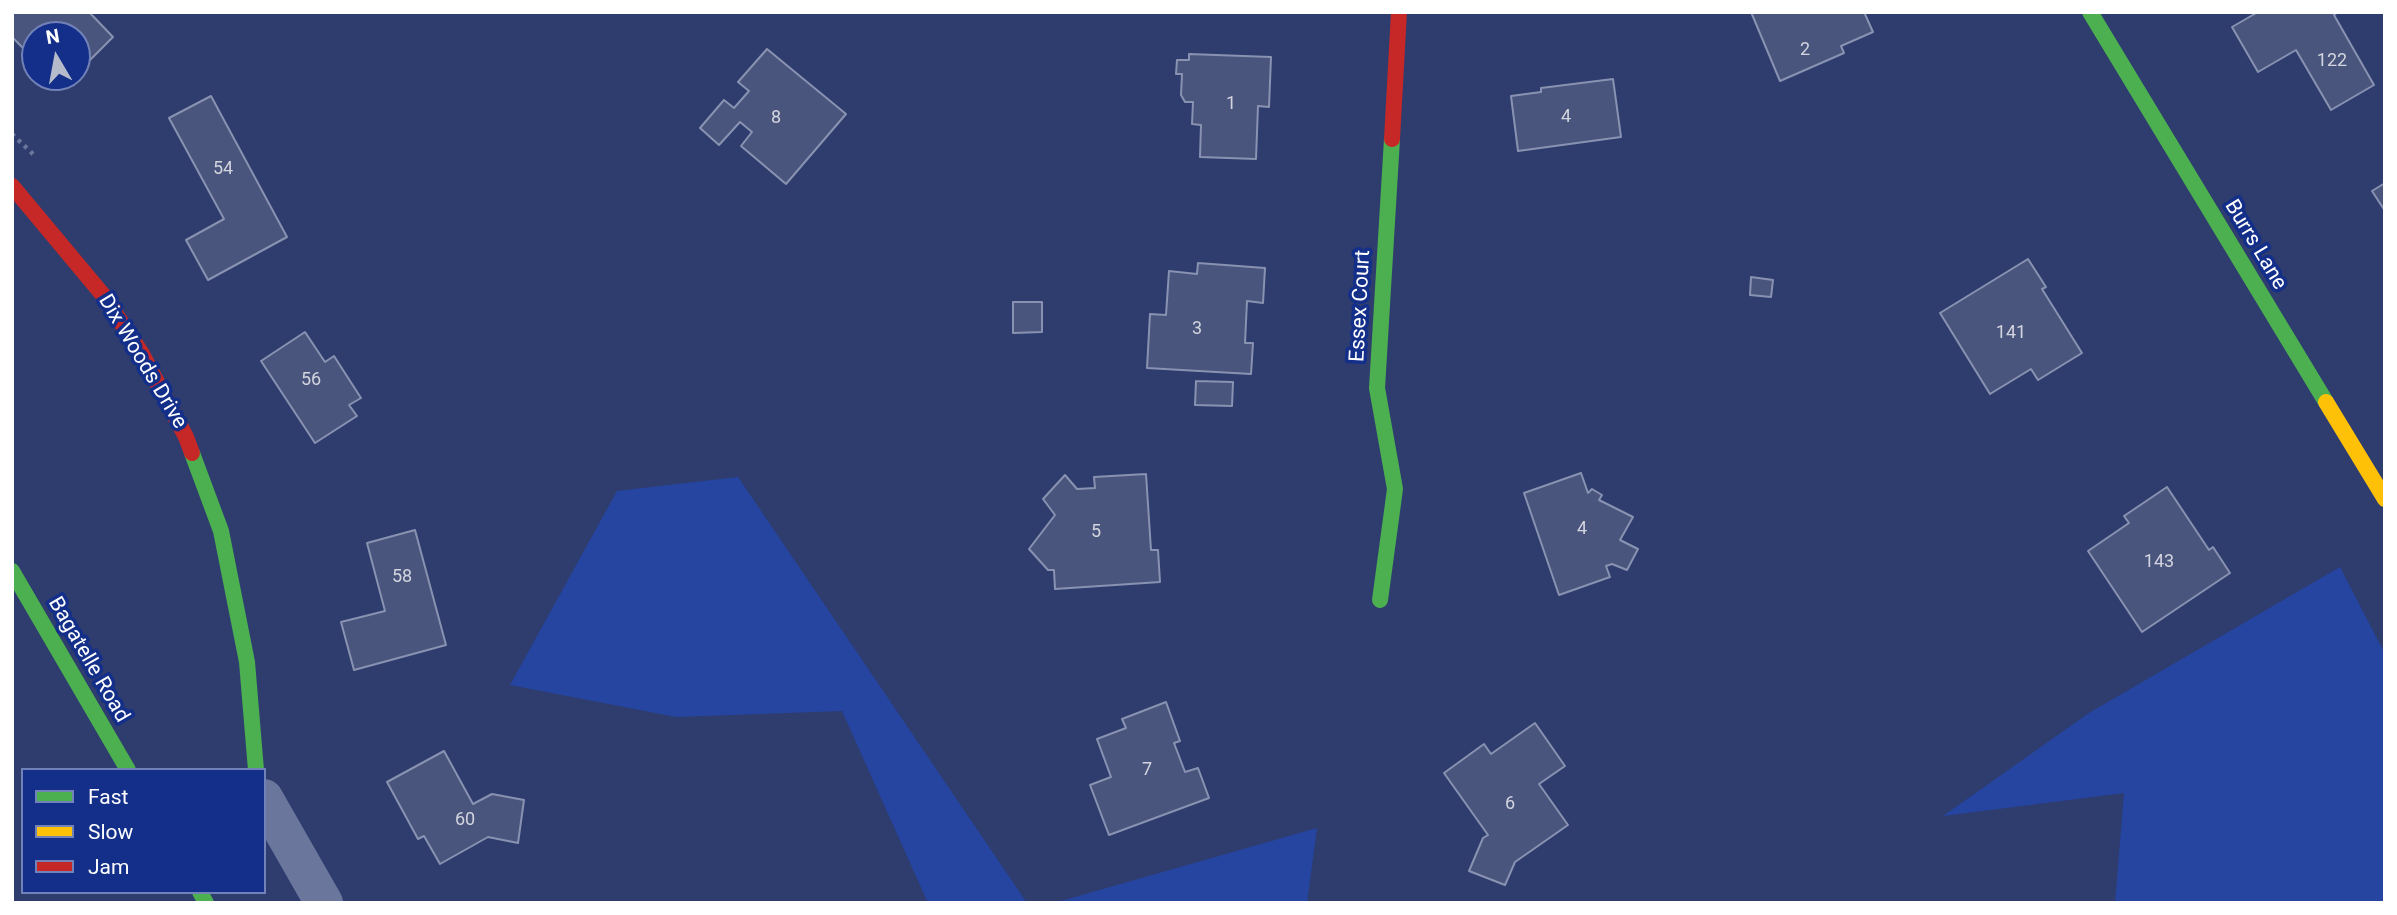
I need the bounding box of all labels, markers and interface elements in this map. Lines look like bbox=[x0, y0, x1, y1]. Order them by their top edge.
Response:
north arrow bbox=[21, 21, 91, 91]
text: N bbox=[44, 24, 61, 49]
house number: 2 bbox=[1800, 39, 1810, 61]
house number: 122 bbox=[2317, 50, 2347, 72]
house number: 1 bbox=[1226, 93, 1236, 115]
house number: 4 bbox=[1561, 106, 1571, 128]
house number: 8 bbox=[771, 107, 781, 129]
house number: 54 bbox=[213, 158, 233, 180]
street label: Burrs Lane bbox=[2218, 195, 2292, 295]
street label: Essex Court bbox=[1345, 249, 1377, 363]
street label: Dix Woods Drive bbox=[92, 290, 192, 434]
house number: 3 bbox=[1192, 318, 1202, 340]
house number: 141 bbox=[1996, 322, 2026, 344]
house number: 56 bbox=[301, 369, 321, 391]
house number: 4 bbox=[1577, 518, 1587, 540]
house number: 5 bbox=[1091, 521, 1101, 543]
house number: 143 bbox=[2144, 551, 2174, 573]
house number: 58 bbox=[392, 566, 412, 588]
street label: Bagatelle Road bbox=[42, 593, 134, 727]
house number: 7 bbox=[1142, 759, 1152, 781]
legend bbox=[21, 768, 266, 894]
text: Fast bbox=[88, 785, 128, 809]
house number: 6 bbox=[1505, 793, 1515, 815]
house number: 60 bbox=[455, 809, 475, 831]
text: Slow bbox=[88, 820, 133, 844]
text: Jam bbox=[88, 855, 129, 879]

